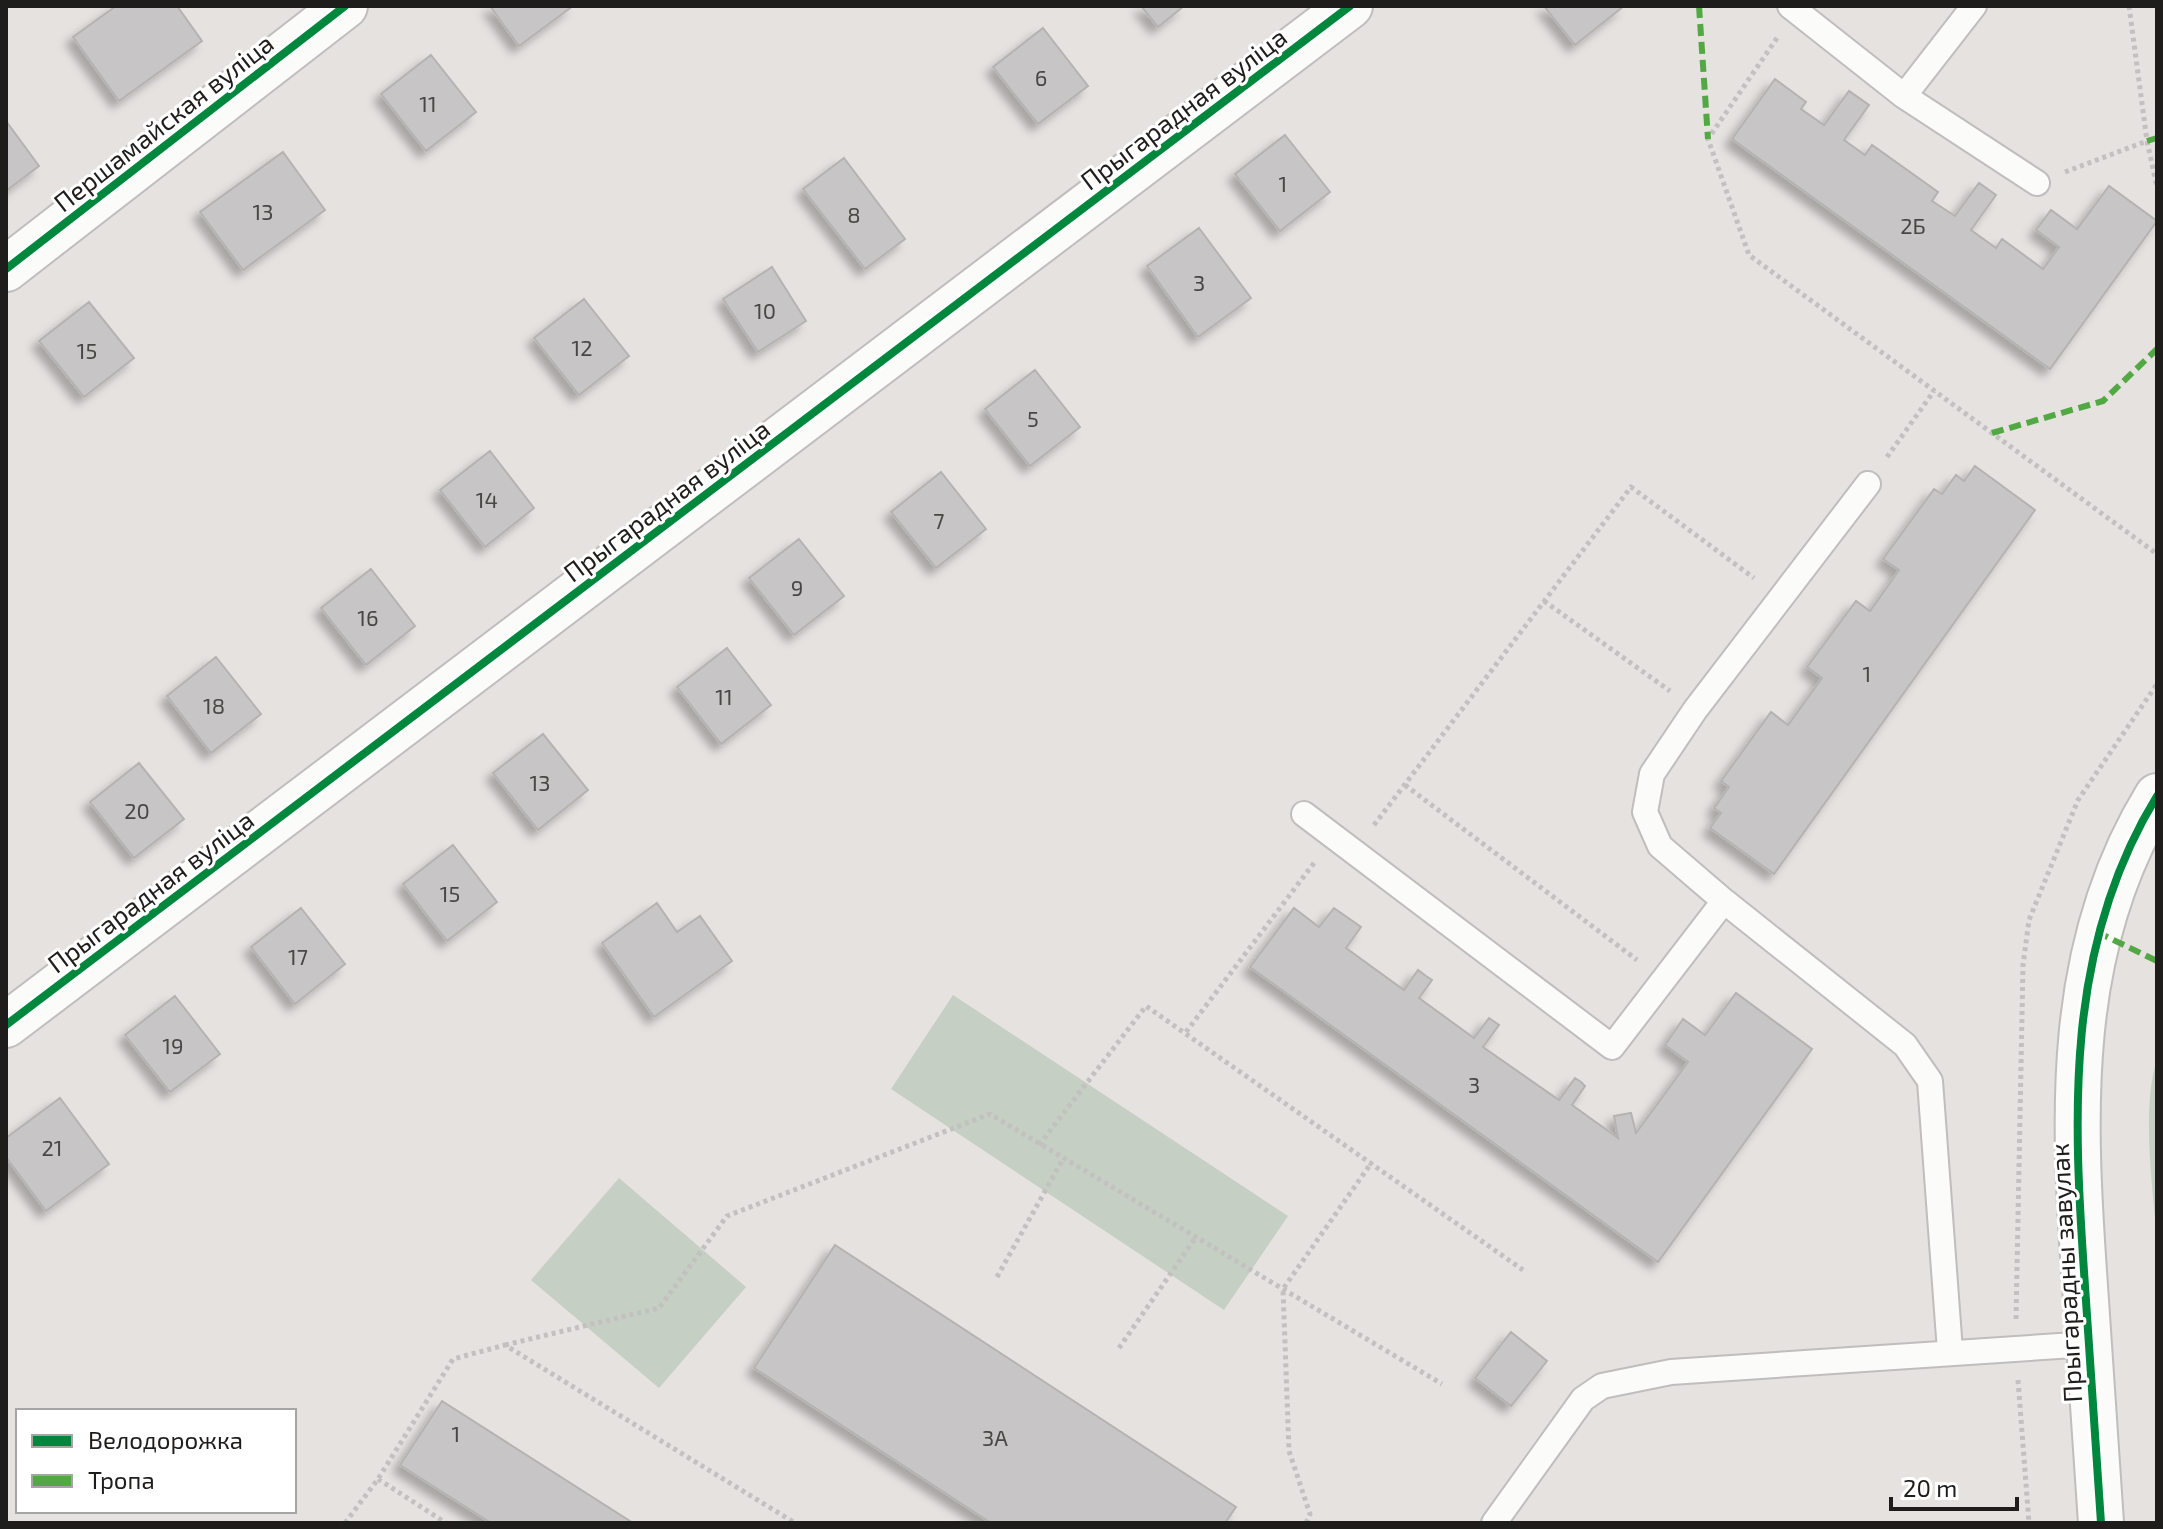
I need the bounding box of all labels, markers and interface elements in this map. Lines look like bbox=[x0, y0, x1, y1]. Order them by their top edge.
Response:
street label: Прыгарадная вуліца bbox=[1074, 20, 1293, 196]
street label: Першамайская вуліца bbox=[47, 27, 280, 218]
house number: 6 bbox=[1035, 64, 1047, 90]
house number: 11 bbox=[419, 90, 437, 116]
house number: 1 bbox=[1279, 170, 1287, 196]
house number: 13 bbox=[253, 198, 274, 224]
house number: 8 bbox=[847, 201, 861, 227]
house number: 2Б bbox=[1900, 212, 1926, 238]
house number: 3 bbox=[1193, 269, 1205, 295]
house number: 10 bbox=[754, 297, 776, 323]
house number: 12 bbox=[571, 334, 593, 360]
house number: 15 bbox=[77, 337, 97, 363]
house number: 5 bbox=[1027, 405, 1039, 431]
street label: Прыгарадная вуліца bbox=[557, 412, 776, 588]
house number: 14 bbox=[476, 486, 498, 512]
house number: 7 bbox=[933, 507, 945, 533]
house number: 9 bbox=[791, 574, 803, 600]
house number: 16 bbox=[357, 604, 379, 630]
house number: 1 bbox=[1863, 660, 1871, 686]
house number: 11 bbox=[715, 683, 733, 709]
house number: 18 bbox=[203, 692, 225, 718]
house number: 13 bbox=[530, 769, 551, 795]
house number: 20 bbox=[124, 797, 150, 823]
street label: Прыгарадная вуліца bbox=[41, 803, 260, 979]
house number: 15 bbox=[440, 880, 460, 906]
house number: 17 bbox=[288, 943, 308, 969]
house number: 19 bbox=[162, 1032, 184, 1058]
house number: 3 bbox=[1468, 1071, 1480, 1097]
house number: 21 bbox=[41, 1134, 63, 1160]
street label: Прыгарадны завулак bbox=[2043, 1143, 2088, 1403]
legend bbox=[16, 1409, 296, 1513]
house number: 1 bbox=[452, 1420, 460, 1446]
house number: 3A bbox=[982, 1424, 1008, 1450]
text: Велодорожка bbox=[88, 1425, 243, 1454]
scale bar bbox=[1891, 1461, 2017, 1511]
text: Тропа bbox=[88, 1465, 155, 1494]
text: 20 m bbox=[1903, 1473, 1957, 1502]

